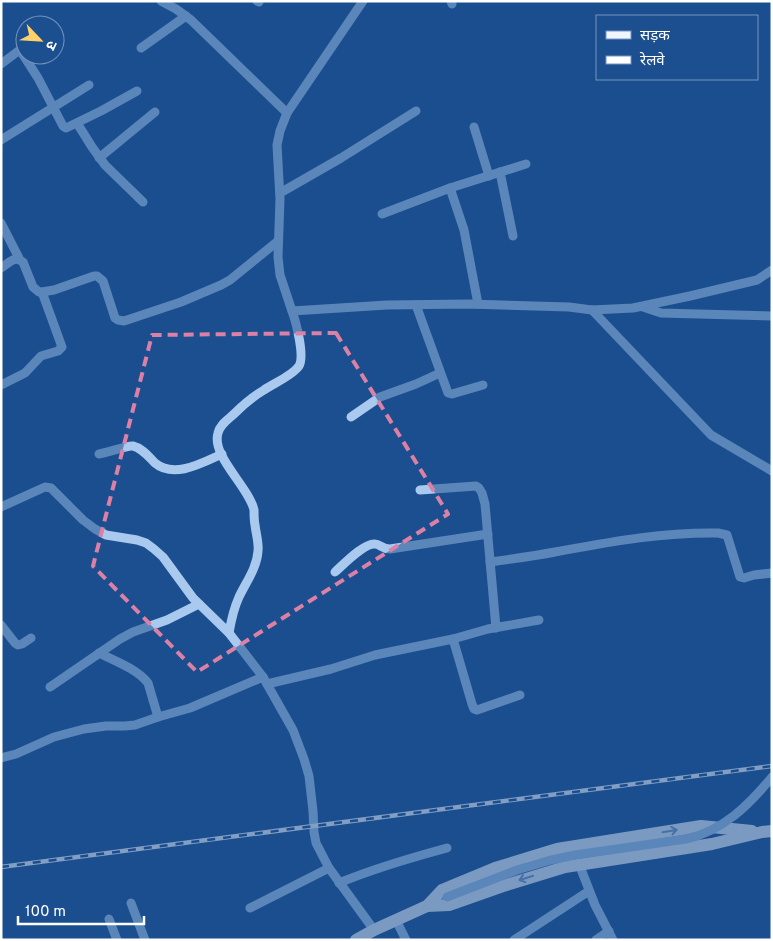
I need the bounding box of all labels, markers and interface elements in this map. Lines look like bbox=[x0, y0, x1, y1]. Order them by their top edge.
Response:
north arrow bbox=[15, 15, 65, 65]
legend bbox=[596, 15, 758, 80]
text: सड़क bbox=[640, 27, 670, 46]
text: उ bbox=[41, 38, 60, 53]
text: रेलवे bbox=[639, 51, 665, 71]
one-way arrow bbox=[662, 826, 678, 836]
one-way arrow bbox=[519, 874, 534, 883]
scale bar bbox=[18, 894, 144, 926]
text: 100 m bbox=[25, 903, 66, 922]

